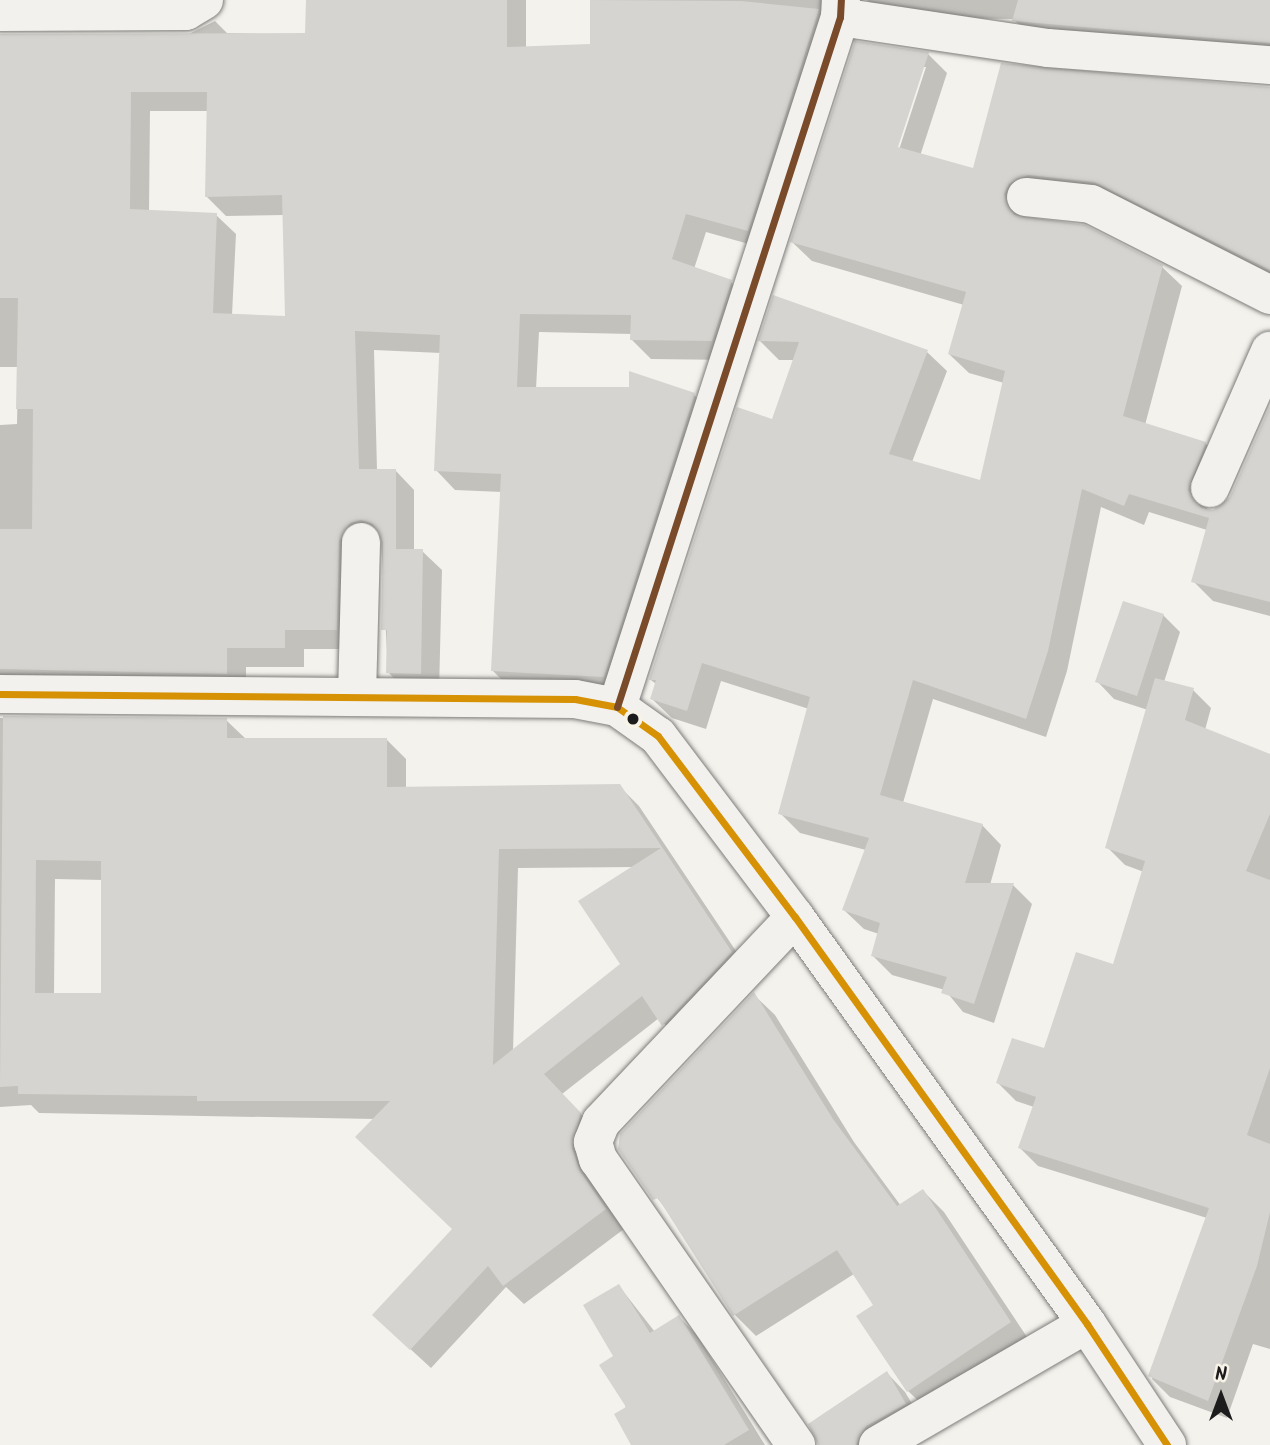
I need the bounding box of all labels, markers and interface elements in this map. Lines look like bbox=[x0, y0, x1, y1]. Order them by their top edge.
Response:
unlabelled marker bbox=[626, 712, 640, 726]
text: N bbox=[1215, 1360, 1227, 1390]
north arrow bbox=[1186, 1361, 1256, 1431]

